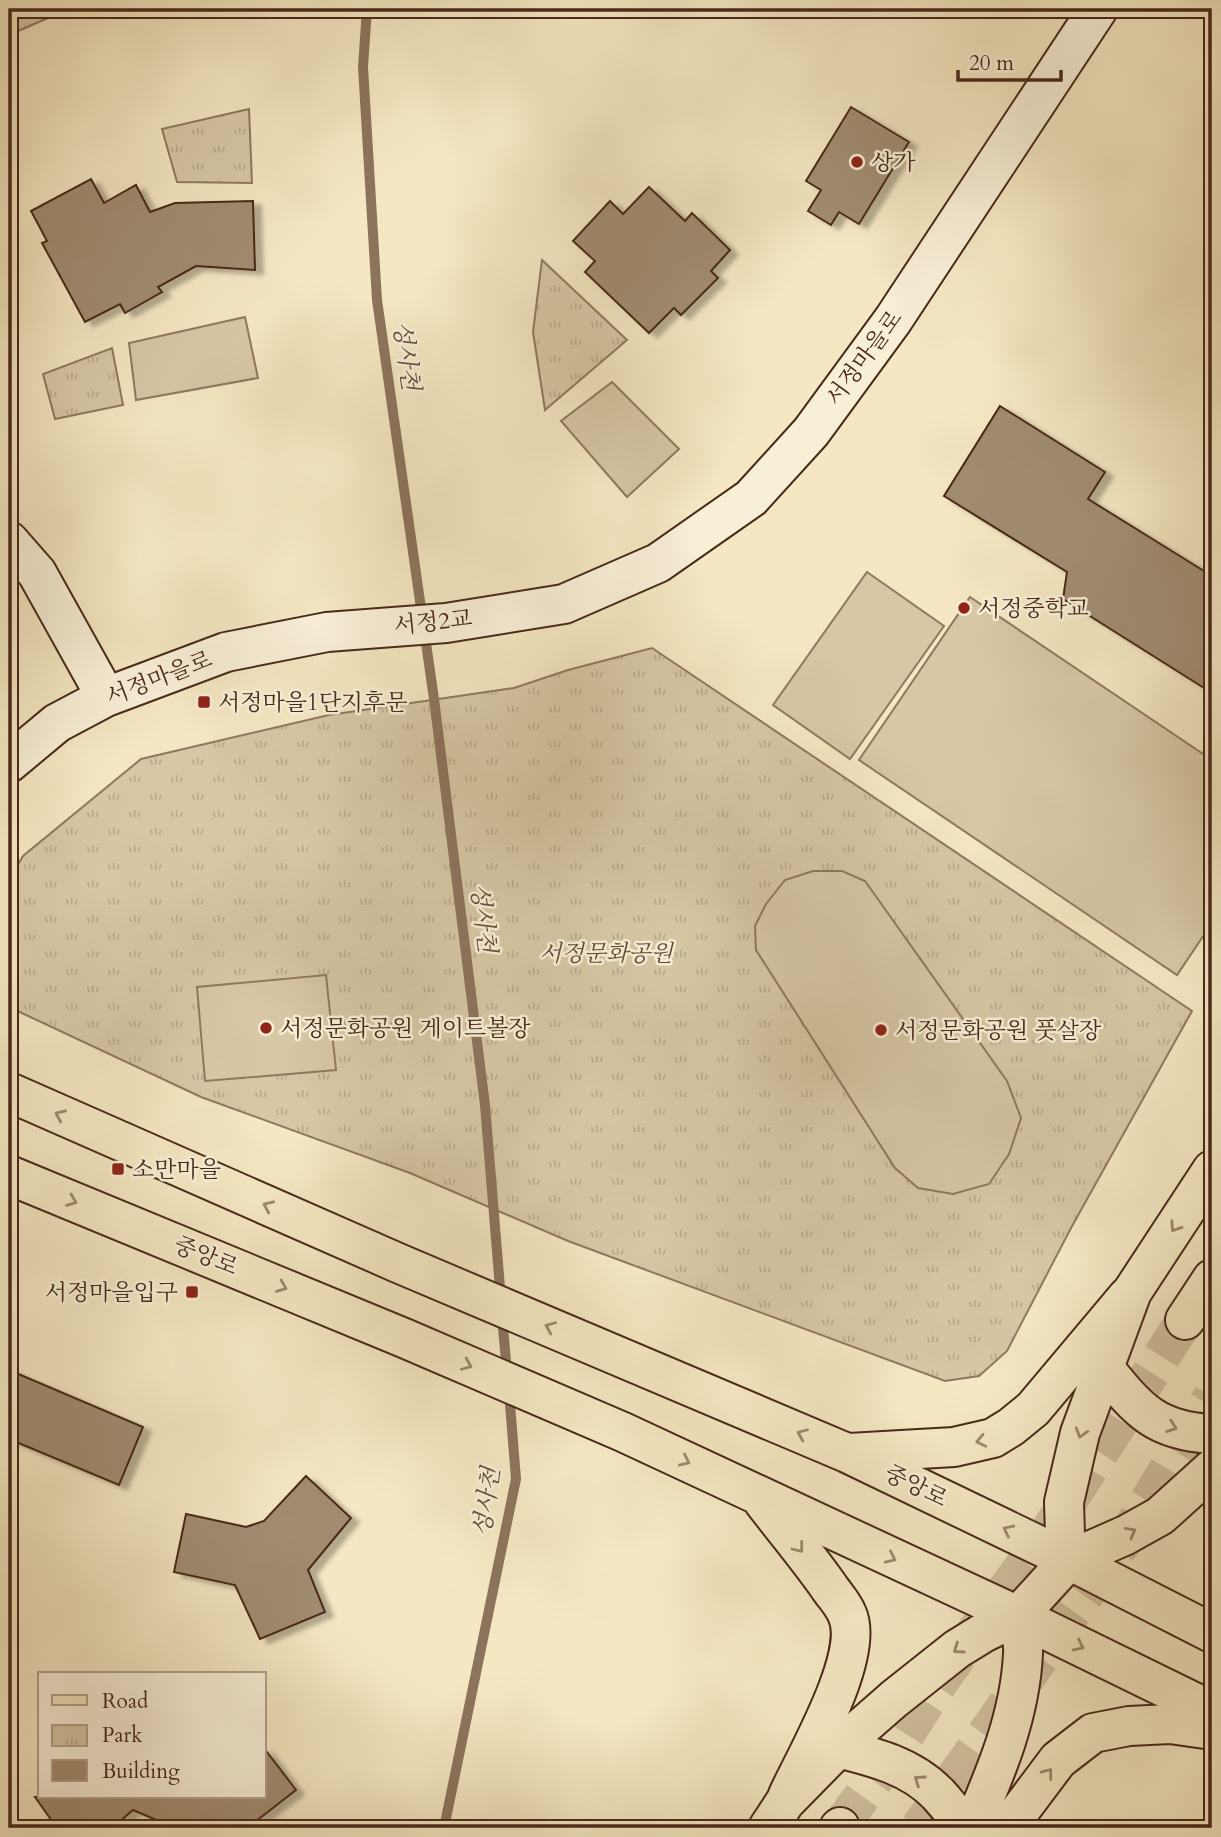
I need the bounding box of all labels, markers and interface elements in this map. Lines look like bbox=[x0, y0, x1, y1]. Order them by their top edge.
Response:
scale bar bbox=[958, 38, 1062, 82]
text: 20 m bbox=[969, 49, 1014, 78]
place label: 상가 bbox=[871, 147, 916, 178]
marker: 상가 bbox=[849, 154, 865, 170]
street label: 서정마을로 bbox=[819, 304, 909, 412]
water label: 성사천 bbox=[385, 319, 427, 395]
place label: 서정중학교 bbox=[978, 593, 1089, 624]
marker: 서정중학교 bbox=[956, 600, 972, 616]
street label: 서정2교 bbox=[392, 602, 474, 642]
street label: 서정마을로 bbox=[102, 644, 216, 712]
place label: 서정마을1단지후문 bbox=[218, 687, 408, 718]
marker: 서정마을1단지후문 bbox=[196, 694, 212, 710]
water label: 성사천 bbox=[462, 881, 504, 956]
park label: 서정문화공원 bbox=[539, 938, 674, 969]
place label: 서정문화공원 게이트볼장 bbox=[280, 1013, 531, 1044]
place label: 서정문화공원 풋살장 bbox=[895, 1015, 1102, 1046]
marker: 서정문화공원 게이트볼장 bbox=[258, 1020, 274, 1036]
marker: 서정문화공원 풋살장 bbox=[873, 1022, 889, 1038]
one-way arrow bbox=[55, 1109, 67, 1123]
place label: 소만마을 bbox=[132, 1154, 221, 1185]
marker: 소만마을 bbox=[110, 1161, 126, 1177]
one-way arrow bbox=[65, 1192, 77, 1206]
one-way arrow bbox=[263, 1200, 276, 1214]
one-way arrow bbox=[1170, 1219, 1183, 1232]
street label: 중앙로 bbox=[169, 1229, 243, 1283]
place label: 서정마을입구 bbox=[45, 1277, 178, 1308]
one-way arrow bbox=[276, 1279, 288, 1293]
marker: 서정마을입구 bbox=[184, 1284, 200, 1300]
one-way arrow bbox=[545, 1321, 558, 1335]
one-way arrow bbox=[460, 1356, 472, 1370]
one-way arrow bbox=[1166, 1419, 1178, 1433]
one-way arrow bbox=[1074, 1426, 1089, 1438]
one-way arrow bbox=[796, 1428, 809, 1442]
one-way arrow bbox=[975, 1432, 987, 1447]
one-way arrow bbox=[678, 1453, 690, 1467]
street label: 중앙로 bbox=[879, 1457, 953, 1515]
water label: 성사천 bbox=[466, 1463, 508, 1539]
one-way arrow bbox=[1003, 1525, 1015, 1539]
one-way arrow bbox=[1124, 1527, 1137, 1540]
one-way arrow bbox=[791, 1540, 804, 1552]
one-way arrow bbox=[884, 1549, 896, 1563]
one-way arrow bbox=[1072, 1638, 1084, 1652]
one-way arrow bbox=[953, 1641, 966, 1653]
legend bbox=[38, 1672, 266, 1798]
text: Road bbox=[102, 1687, 148, 1716]
text: Park bbox=[102, 1721, 143, 1750]
text: Building bbox=[102, 1757, 180, 1786]
one-way arrow bbox=[1039, 1769, 1052, 1781]
one-way arrow bbox=[914, 1776, 927, 1788]

